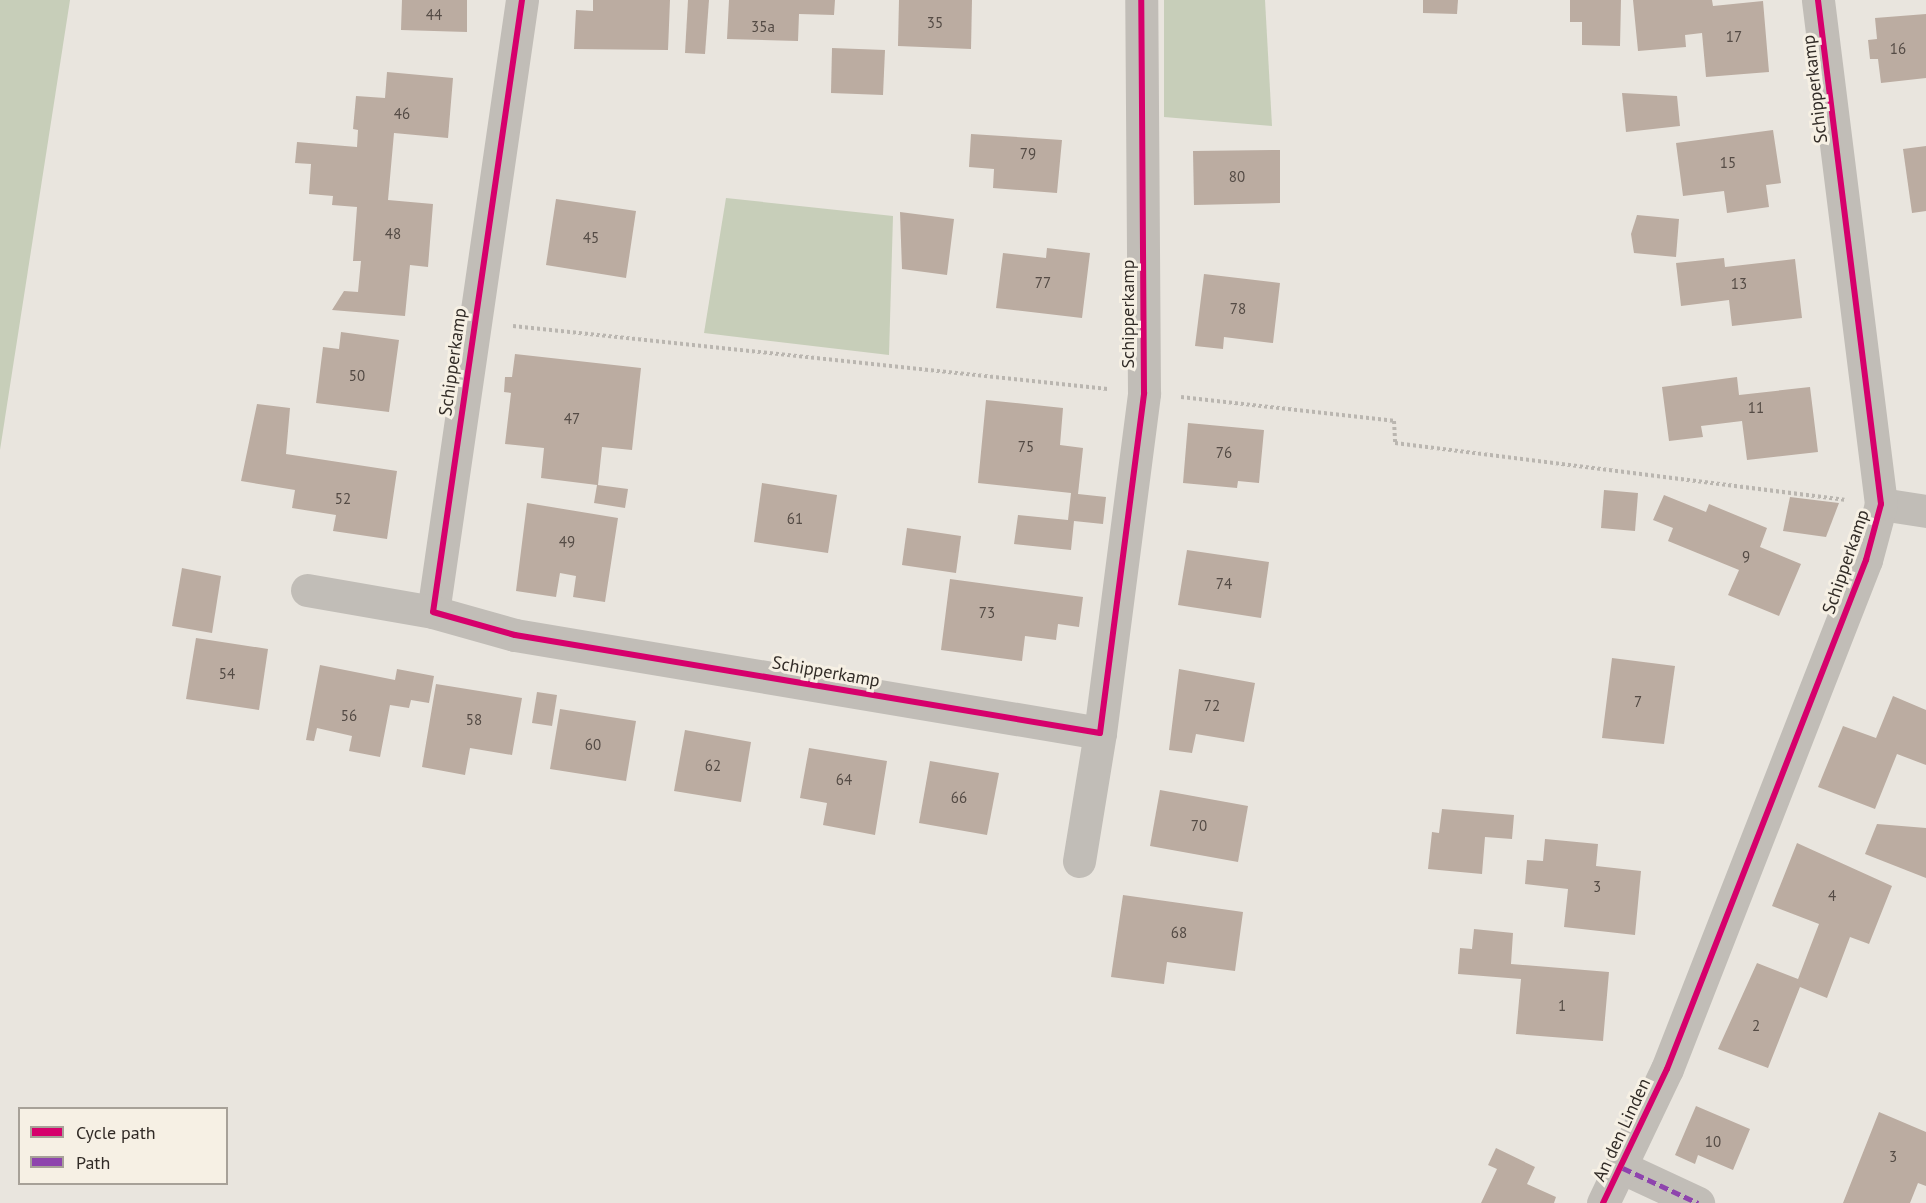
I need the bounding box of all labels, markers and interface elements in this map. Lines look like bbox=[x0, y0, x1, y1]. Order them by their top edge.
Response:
house number: 44 bbox=[426, 6, 442, 24]
house number: 35 bbox=[927, 14, 943, 32]
house number: 35a bbox=[751, 18, 775, 36]
house number: 17 bbox=[1726, 28, 1742, 46]
street label: Schipperkamp bbox=[1798, 34, 1832, 144]
house number: 16 bbox=[1890, 40, 1906, 58]
house number: 46 bbox=[394, 105, 410, 123]
house number: 79 bbox=[1020, 145, 1036, 163]
house number: 15 bbox=[1720, 154, 1736, 172]
house number: 80 bbox=[1229, 168, 1245, 186]
house number: 48 bbox=[385, 225, 401, 243]
house number: 45 bbox=[583, 229, 599, 247]
street label: Schipperkamp bbox=[1117, 260, 1139, 368]
house number: 77 bbox=[1035, 274, 1051, 292]
house number: 13 bbox=[1731, 275, 1747, 293]
house number: 78 bbox=[1230, 300, 1246, 318]
street label: Schipperkamp bbox=[435, 307, 471, 417]
house number: 50 bbox=[349, 367, 365, 385]
house number: 11 bbox=[1748, 399, 1764, 417]
house number: 47 bbox=[564, 410, 580, 428]
house number: 75 bbox=[1018, 438, 1034, 456]
house number: 76 bbox=[1216, 444, 1232, 462]
house number: 52 bbox=[335, 490, 351, 508]
street label: Schipperkamp bbox=[1818, 507, 1874, 617]
house number: 61 bbox=[787, 510, 803, 528]
house number: 49 bbox=[559, 533, 575, 551]
house number: 9 bbox=[1742, 548, 1750, 566]
house number: 74 bbox=[1216, 575, 1232, 593]
house number: 73 bbox=[979, 604, 995, 622]
street label: Schipperkamp bbox=[770, 652, 882, 692]
house number: 54 bbox=[219, 665, 235, 683]
house number: 7 bbox=[1634, 693, 1642, 711]
house number: 72 bbox=[1204, 697, 1220, 715]
house number: 56 bbox=[341, 707, 357, 725]
house number: 58 bbox=[466, 711, 482, 729]
house number: 60 bbox=[585, 736, 601, 754]
house number: 62 bbox=[705, 757, 721, 775]
house number: 64 bbox=[836, 771, 852, 789]
house number: 66 bbox=[951, 789, 967, 807]
house number: 70 bbox=[1191, 817, 1207, 835]
house number: 3 bbox=[1593, 878, 1601, 896]
house number: 4 bbox=[1828, 887, 1836, 905]
house number: 68 bbox=[1171, 924, 1187, 942]
house number: 1 bbox=[1558, 997, 1566, 1015]
house number: 2 bbox=[1752, 1017, 1760, 1035]
street label: An den Linden bbox=[1589, 1075, 1655, 1185]
legend bbox=[18, 1107, 228, 1185]
text: Cycle path bbox=[76, 1121, 156, 1144]
house number: 10 bbox=[1705, 1133, 1721, 1151]
house number: 3 bbox=[1889, 1148, 1897, 1166]
text: Path bbox=[76, 1151, 110, 1174]

